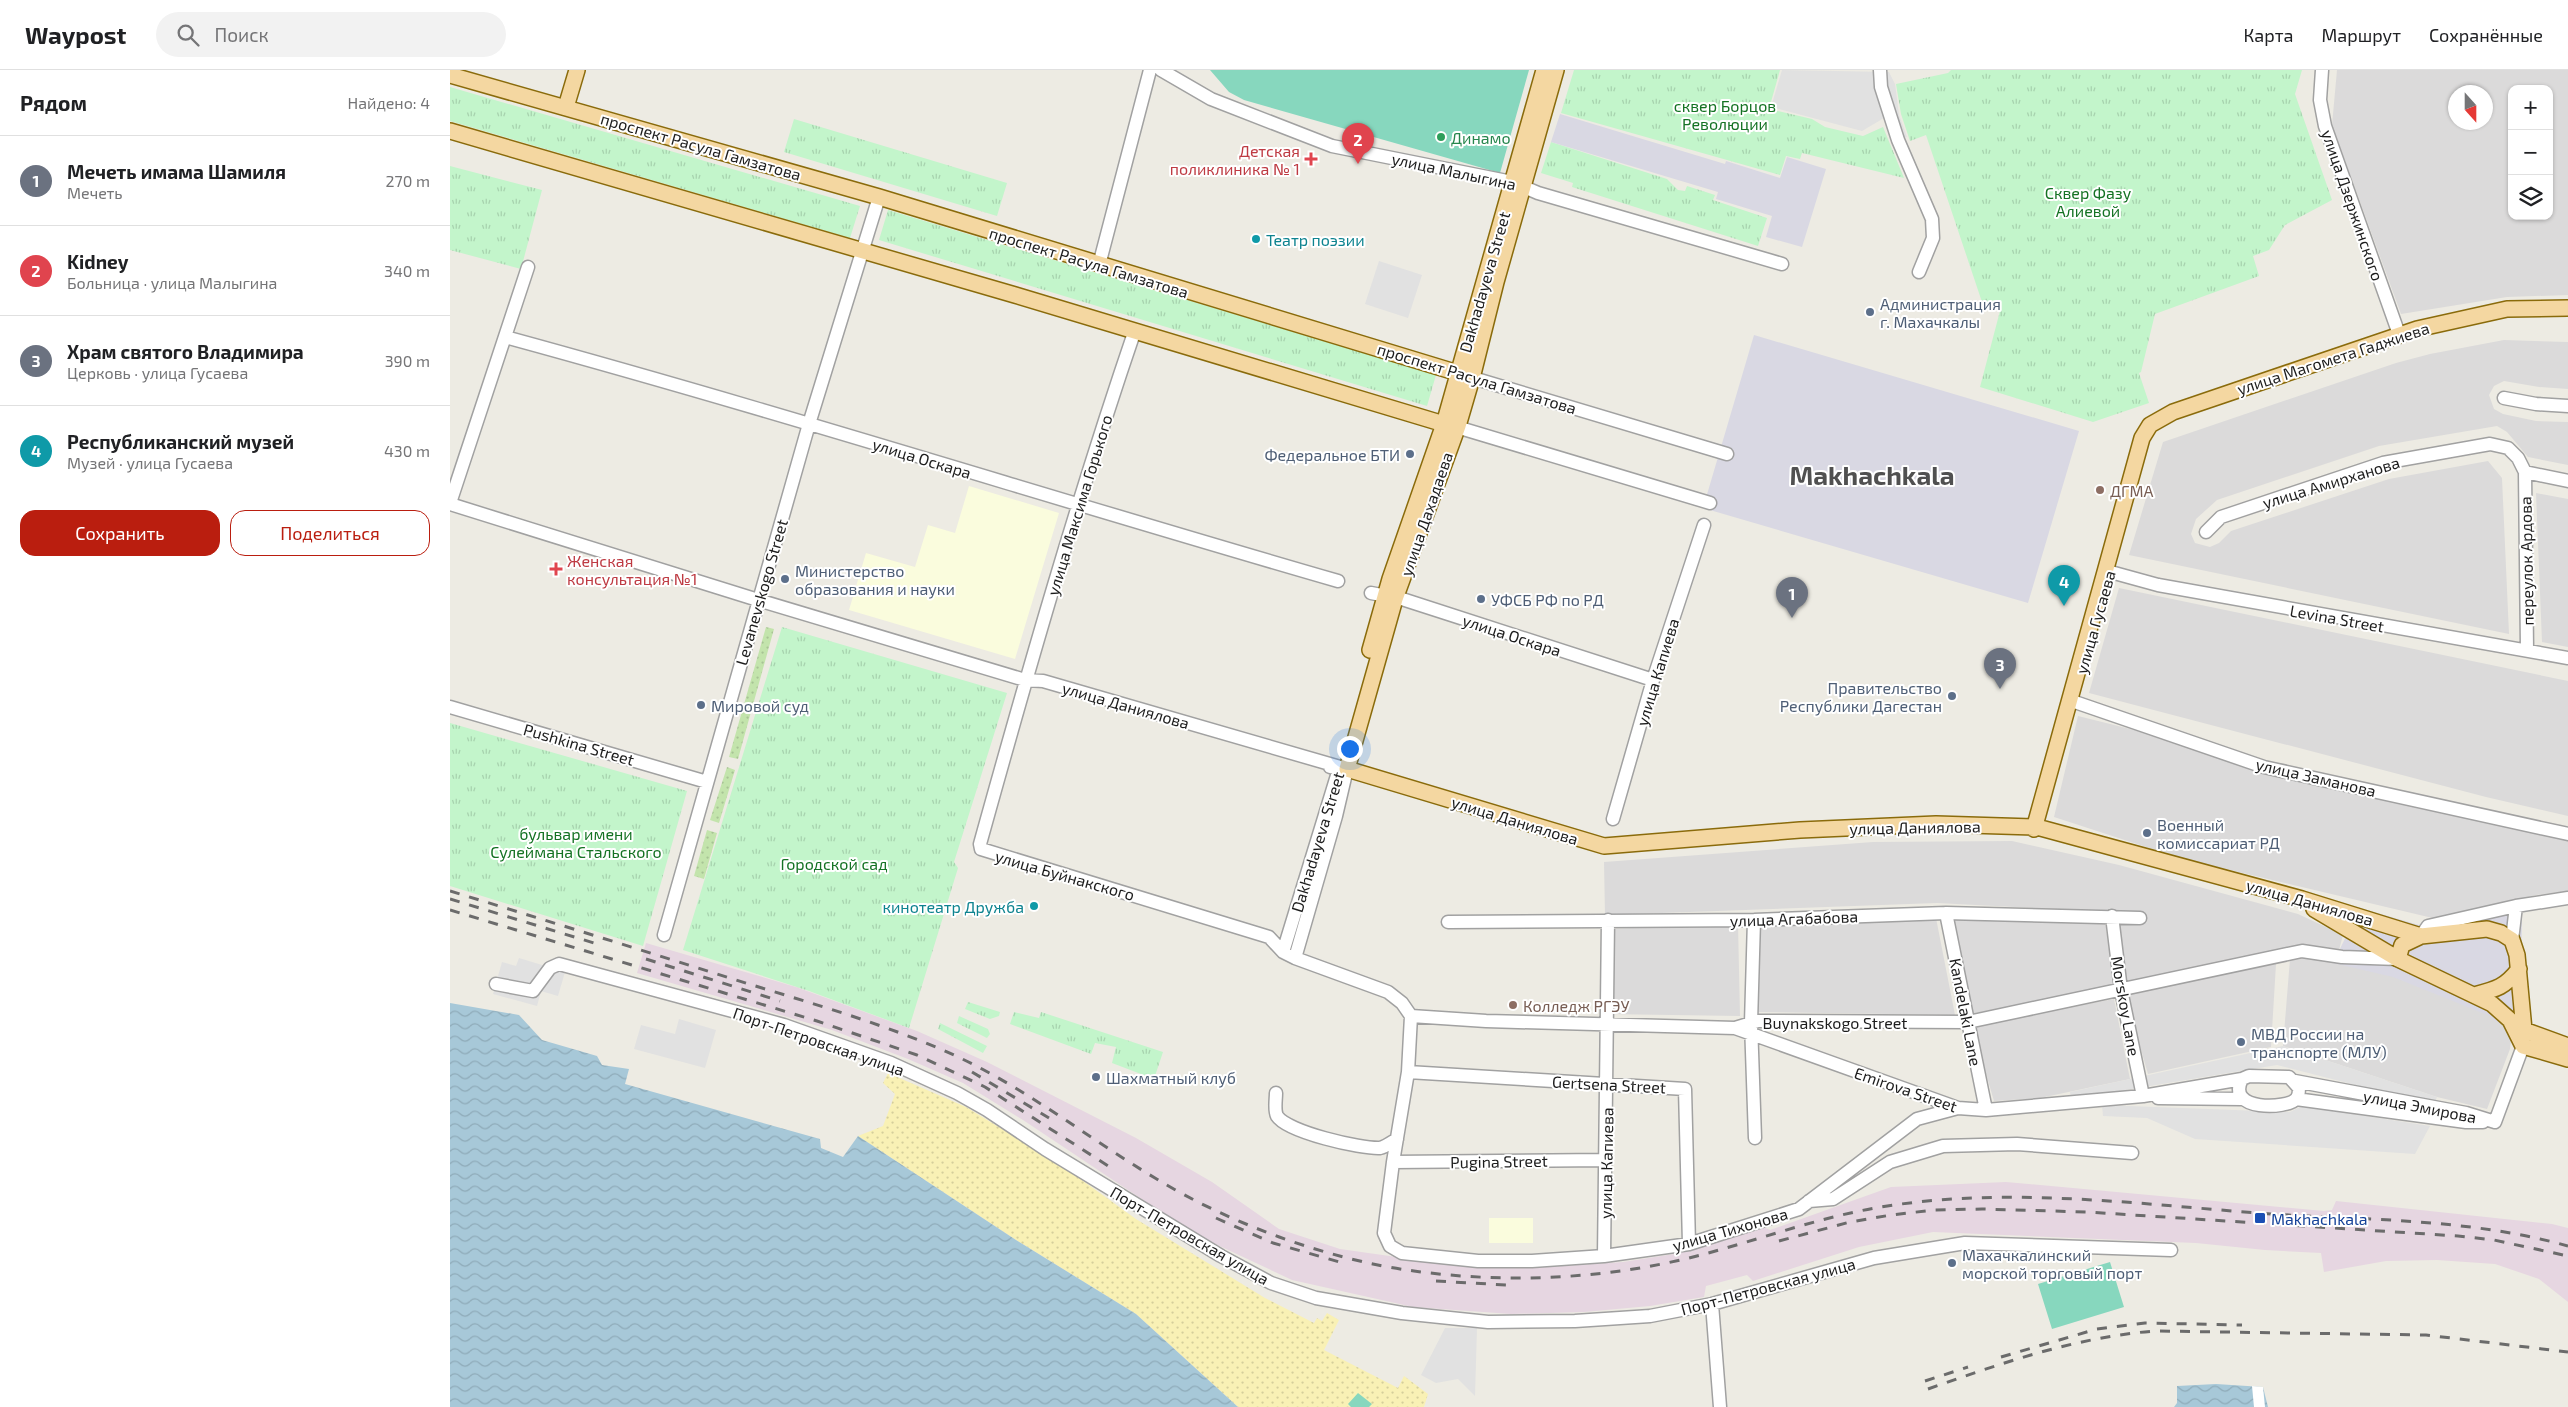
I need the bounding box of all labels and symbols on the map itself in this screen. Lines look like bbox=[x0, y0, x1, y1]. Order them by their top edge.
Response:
north arrow bbox=[2448, 85, 2493, 130]
park label: сквер Борцов Революции bbox=[1674, 96, 1776, 133]
street label: проспект Расула Гамзатова bbox=[598, 108, 803, 185]
pin: 2 bbox=[1342, 123, 1374, 164]
street label: улица Дзержинского bbox=[2317, 127, 2388, 283]
place label: Динамо bbox=[1451, 128, 1511, 147]
marker: Динамо bbox=[1435, 131, 1447, 143]
place label: Детская поликлиника № 1 bbox=[1170, 141, 1300, 178]
street label: улица Малыгина bbox=[1390, 149, 1518, 194]
marker: Детская поликлиника № 1 bbox=[1304, 152, 1318, 166]
park label: Сквер Фазу Алиевой bbox=[2045, 183, 2132, 220]
street label: Dakhadayeva Street bbox=[1455, 209, 1513, 355]
street label: проспект Расула Гамзатова bbox=[987, 223, 1191, 302]
place label: Театр поэзии bbox=[1266, 230, 1365, 249]
marker: Театр поэзии bbox=[1250, 233, 1262, 245]
place label: Администрация г. Махачкалы bbox=[1880, 294, 2001, 331]
marker: Администрация г. Махачкалы bbox=[1864, 306, 1876, 318]
street label: улица Магомета Гаджиева bbox=[2234, 318, 2432, 399]
street label: проспект Расула Гамзатова bbox=[1375, 339, 1579, 418]
street label: улица Максима Горького bbox=[1042, 412, 1116, 598]
street label: улица Оскара bbox=[870, 434, 974, 483]
place label: Федеральное БТИ bbox=[1264, 445, 1400, 464]
marker: Федеральное БТИ bbox=[1404, 448, 1416, 460]
street label: улица Дахадаева bbox=[1396, 449, 1457, 579]
street label: улица Амирханова bbox=[2260, 452, 2402, 513]
district label: Makhachkala bbox=[1789, 459, 1955, 490]
place label: ДГМА bbox=[2110, 481, 2153, 500]
marker: ДГМА bbox=[2094, 484, 2106, 496]
street label: переулок Ардова bbox=[2515, 496, 2538, 626]
street label: Levanevskogo Street bbox=[731, 517, 791, 667]
place label: Женская консультация №1 bbox=[567, 551, 697, 589]
place label: Министерство образования и науки bbox=[795, 561, 955, 599]
marker: Женская консультация №1 bbox=[549, 562, 563, 576]
pin: 4 bbox=[2048, 565, 2080, 606]
street label: улица Гусаева bbox=[2071, 568, 2120, 676]
marker: Министерство образования и науки bbox=[779, 573, 791, 585]
pin: 1 bbox=[1776, 577, 1808, 618]
place label: УФСБ РФ по РД bbox=[1491, 590, 1604, 609]
marker: УФСБ РФ по РД bbox=[1475, 593, 1487, 605]
street label: Levina Street bbox=[2288, 600, 2386, 636]
street label: улица Оскара bbox=[1460, 610, 1564, 661]
street label: улица Капиева bbox=[1632, 616, 1683, 728]
pin: 3 bbox=[1984, 648, 2016, 689]
street label: улица Даниялова bbox=[1060, 678, 1192, 733]
place label: Правительство Республики Дагестан bbox=[1780, 678, 1942, 716]
marker: Правительство Республики Дагестан bbox=[1946, 690, 1958, 702]
place label: Мировой суд bbox=[711, 696, 809, 716]
marker: Мировой суд bbox=[695, 699, 707, 711]
street label: Pushkina Street bbox=[521, 719, 637, 769]
your location bbox=[1337, 736, 1363, 762]
street label: улица Заманова bbox=[2254, 754, 2378, 801]
street label: Dakhadayeva Street bbox=[1287, 770, 1347, 914]
street label: улица Даниялова bbox=[1449, 792, 1581, 849]
place label: Военный комиссариат РД bbox=[2157, 815, 2280, 852]
street label: улица Даниялова bbox=[1849, 816, 1981, 839]
park label: бульвар имени Сулеймана Стальского bbox=[490, 824, 662, 862]
marker: Военный комиссариат РД bbox=[2141, 827, 2153, 839]
street label: улица Буйнакского bbox=[993, 846, 1137, 905]
park label: Городской сад bbox=[780, 854, 888, 873]
street label: улица Даниялова bbox=[2244, 875, 2376, 930]
place label: кинотеатр Дружба bbox=[882, 897, 1024, 917]
marker: кинотеатр Дружба bbox=[1028, 900, 1040, 912]
street label: улица Агабабова bbox=[1729, 906, 1859, 931]
street label: Morskoy Lane bbox=[2108, 955, 2144, 1057]
street label: Kandelaki Lane bbox=[1946, 956, 1986, 1068]
place label: Колледж РГЭУ bbox=[1523, 996, 1629, 1015]
marker: Колледж РГЭУ bbox=[1507, 999, 1519, 1011]
street label: Порт-Петровская улица bbox=[730, 1003, 907, 1080]
street label: Buynakskogo Street bbox=[1763, 1013, 1907, 1032]
place label: МВД России на транспорте (МЛУ) bbox=[2251, 1024, 2387, 1061]
marker: МВД России на транспорте (МЛУ) bbox=[2235, 1036, 2247, 1048]
street label: Emirova Street bbox=[1852, 1063, 1960, 1115]
place label: Шахматный клуб bbox=[1106, 1068, 1236, 1088]
marker: Шахматный клуб bbox=[1090, 1071, 1102, 1083]
street label: Gertsena Street bbox=[1552, 1072, 1666, 1096]
street label: улица Эмирова bbox=[2362, 1086, 2478, 1127]
street label: улица Капиева bbox=[1596, 1107, 1617, 1219]
street label: Pugina Street bbox=[1450, 1151, 1548, 1171]
street label: Порт-Петровская улица bbox=[1107, 1182, 1273, 1289]
street label: улица Тихонова bbox=[1670, 1203, 1790, 1256]
place label: Makhachkala bbox=[2271, 1209, 2368, 1228]
marker: Makhachkala bbox=[2253, 1211, 2267, 1225]
place label: Махачкалинский морской торговый порт bbox=[1962, 1245, 2142, 1282]
street label: Порт-Петровская улица bbox=[1679, 1254, 1858, 1319]
marker: Махачкалинский морской торговый порт bbox=[1946, 1257, 1958, 1269]

